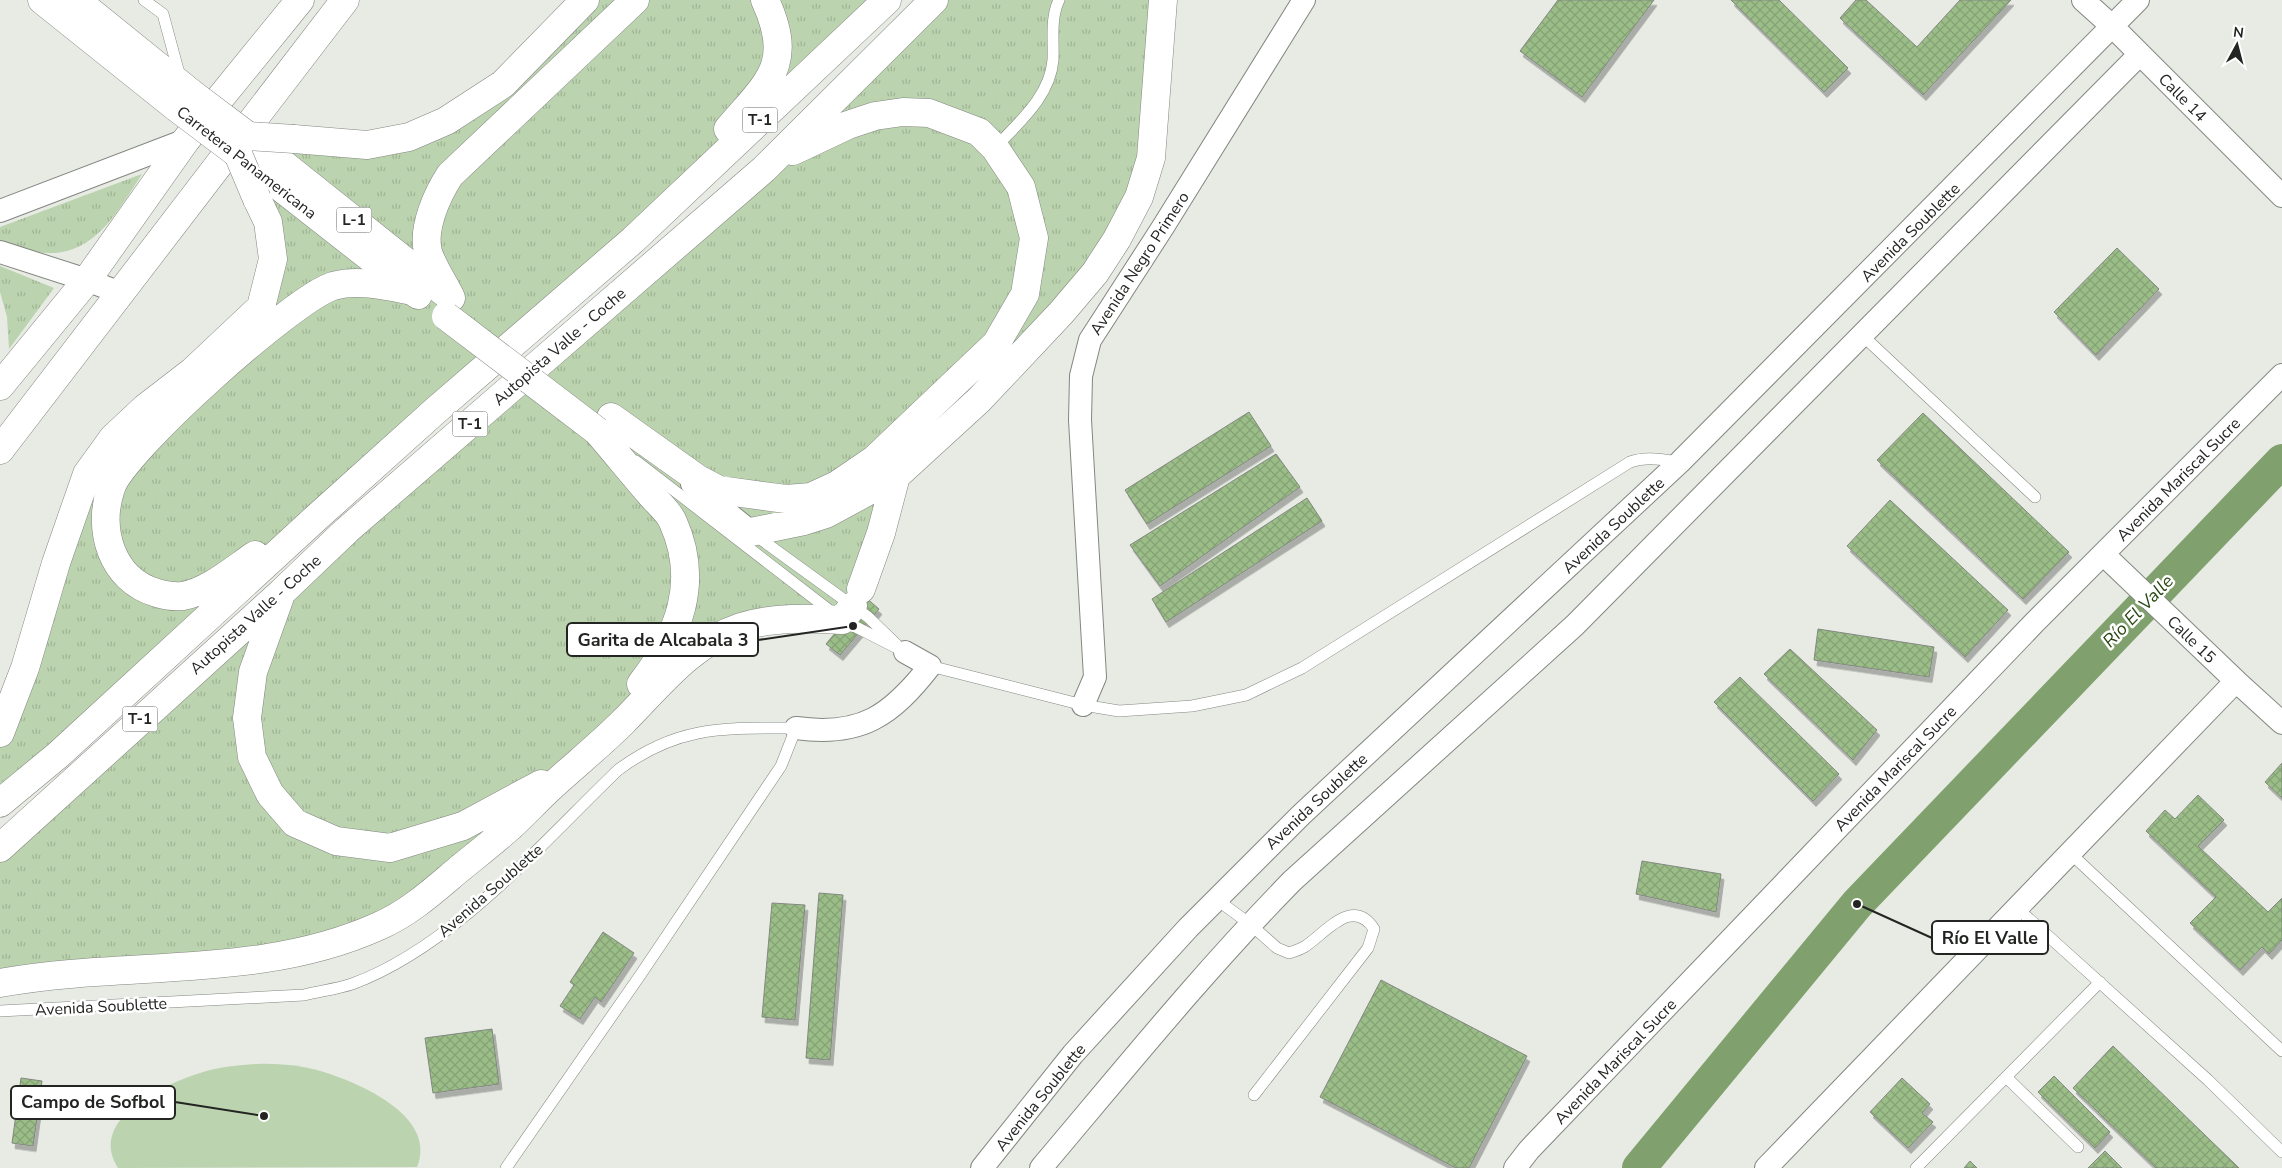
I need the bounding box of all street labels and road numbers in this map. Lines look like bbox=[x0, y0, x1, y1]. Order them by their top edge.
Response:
street label: Calle 14 bbox=[2153, 69, 2212, 127]
street label: Carretera Panamericana bbox=[172, 101, 321, 224]
road number: T-1 bbox=[742, 108, 778, 132]
street label: Avenida Soublette bbox=[1856, 178, 1965, 287]
street label: Avenida Negro Primero bbox=[1085, 187, 1195, 340]
road number: L-1 bbox=[336, 208, 372, 232]
street label: Autopista Valle - Coche bbox=[488, 283, 631, 411]
road number: T-1 bbox=[452, 412, 488, 436]
street label: Avenida Mariscal Sucre bbox=[2112, 413, 2246, 547]
street label: Avenida Soublette bbox=[1558, 473, 1670, 579]
street label: Autopista Valle - Coche bbox=[185, 550, 326, 680]
street label: Calle 15 bbox=[2162, 611, 2221, 669]
street label: Avenida Mariscal Sucre bbox=[1830, 701, 1962, 836]
road number: T-1 bbox=[122, 706, 158, 732]
street label: Avenida Soublette bbox=[1261, 749, 1373, 855]
street label: Avenida Soublette bbox=[434, 839, 548, 942]
street label: Avenida Soublette bbox=[34, 993, 168, 1021]
street label: Avenida Mariscal Sucre bbox=[1550, 994, 1682, 1129]
street label: Avenida Soublette bbox=[991, 1039, 1091, 1156]

